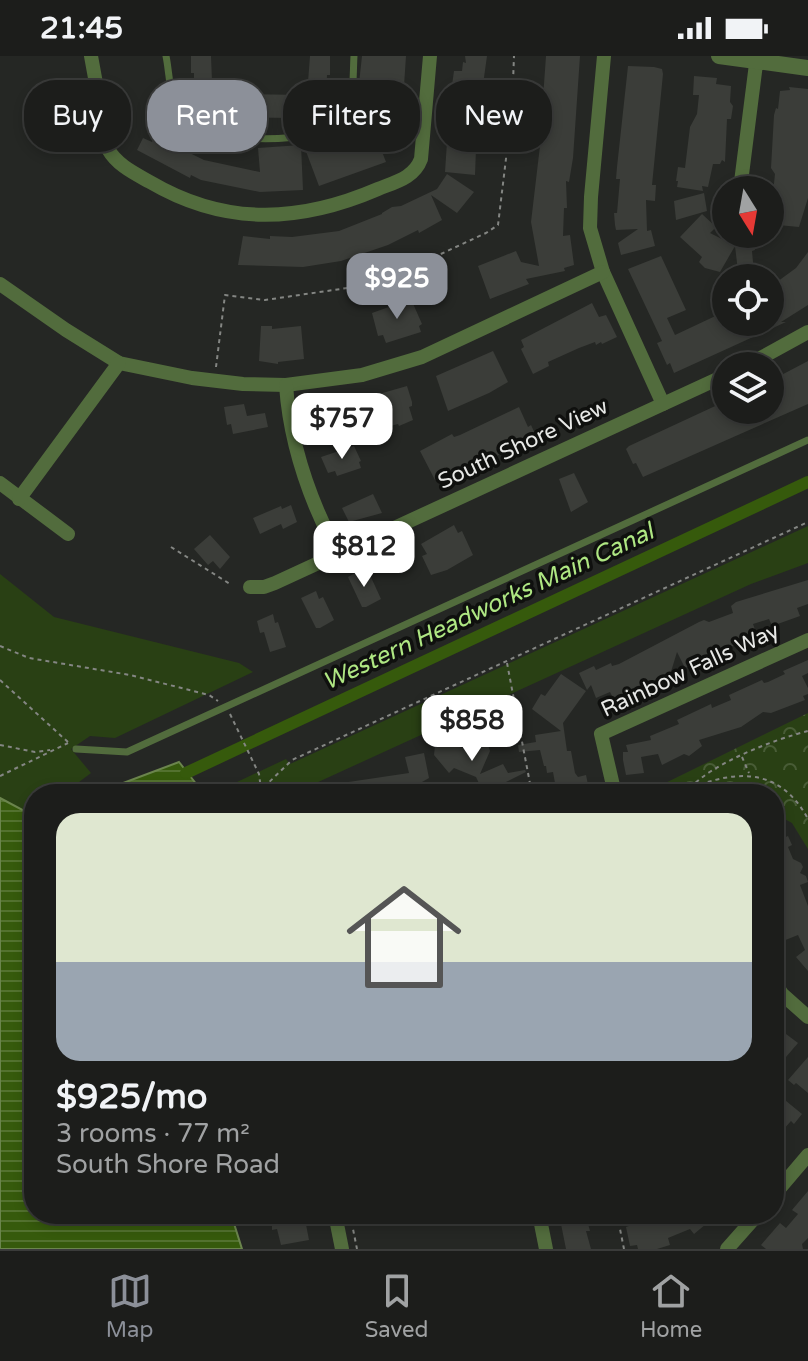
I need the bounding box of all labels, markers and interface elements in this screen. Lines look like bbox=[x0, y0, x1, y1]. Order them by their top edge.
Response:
text: 21:45 bbox=[40, 10, 123, 47]
chip: Buy bbox=[24, 80, 131, 152]
chip: Rent bbox=[147, 80, 267, 152]
chip: Filters bbox=[283, 80, 420, 152]
chip: New bbox=[436, 80, 552, 152]
north arrow bbox=[712, 176, 784, 248]
map controls bbox=[712, 176, 784, 424]
pin: $925 bbox=[350, 253, 444, 321]
text: $925 bbox=[364, 263, 430, 294]
button: locate bbox=[712, 264, 784, 336]
button: layers bbox=[712, 352, 784, 424]
pin: $757 bbox=[295, 393, 389, 461]
street label: South Shore View bbox=[434, 393, 612, 495]
text: $757 bbox=[309, 403, 375, 434]
water label: Western Headworks Main Canal bbox=[318, 516, 661, 697]
pin: $812 bbox=[317, 521, 411, 589]
text: $812 bbox=[331, 531, 397, 562]
street label: Rainbow Falls Way bbox=[597, 617, 783, 723]
pin: $858 bbox=[425, 695, 519, 763]
text: $858 bbox=[439, 705, 505, 736]
icon: home bbox=[332, 865, 476, 1009]
text: $925/mo bbox=[56, 1077, 207, 1118]
text: 3 rooms · 77 m² bbox=[56, 1118, 250, 1149]
text: South Shore Road bbox=[56, 1149, 280, 1180]
tab: Map bbox=[106, 1269, 153, 1343]
tab: Saved bbox=[365, 1269, 428, 1343]
tab: Home bbox=[640, 1269, 702, 1343]

